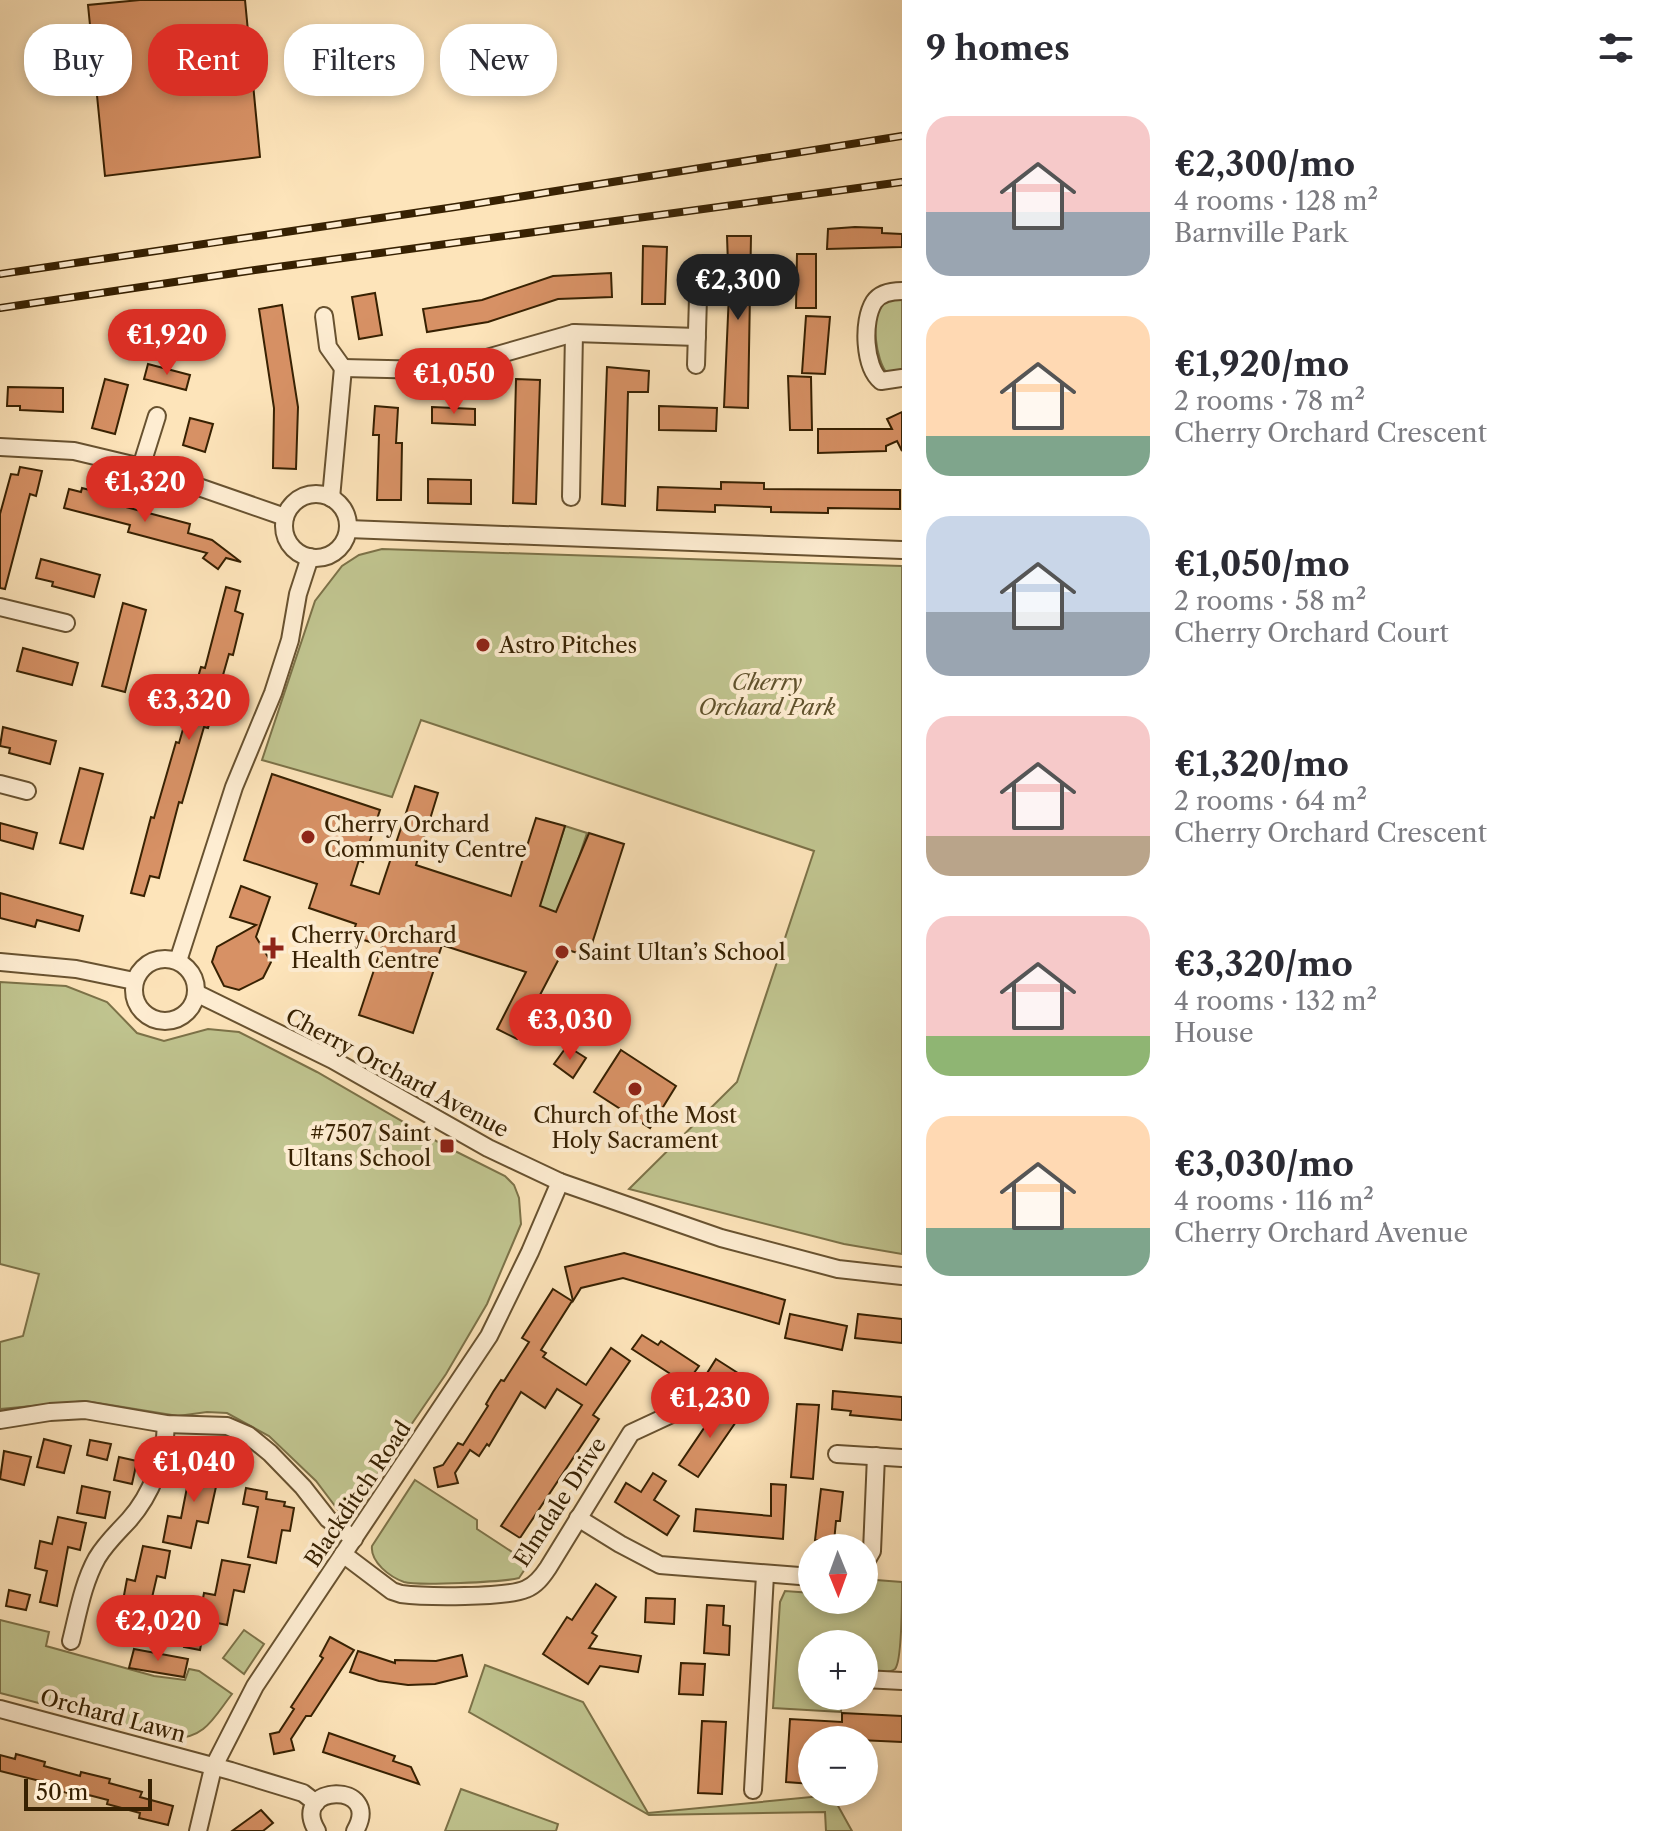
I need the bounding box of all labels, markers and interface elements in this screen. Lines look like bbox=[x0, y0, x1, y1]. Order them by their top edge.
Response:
chip: Buy bbox=[24, 24, 132, 96]
chip: Rent bbox=[148, 24, 268, 96]
chip: Filters bbox=[284, 24, 424, 96]
chip: New bbox=[440, 24, 557, 96]
icon: filters bbox=[1594, 26, 1638, 70]
text: 9 homes bbox=[926, 27, 1070, 69]
text: €2,300/mo bbox=[1174, 143, 1355, 185]
icon: home bbox=[990, 148, 1086, 244]
text: 4 rooms · 128 m² bbox=[1174, 185, 1378, 217]
text: Barnville Park bbox=[1174, 217, 1348, 249]
pin: €2,300 bbox=[673, 254, 803, 322]
text: €2,300 bbox=[695, 264, 781, 296]
pin: €1,920 bbox=[102, 309, 232, 377]
text: €1,920 bbox=[126, 319, 208, 351]
text: €1,920/mo bbox=[1174, 343, 1349, 385]
pin: €1,050 bbox=[389, 348, 519, 416]
icon: home bbox=[990, 348, 1086, 444]
text: €1,050 bbox=[413, 358, 495, 390]
text: 2 rooms · 78 m² bbox=[1174, 385, 1365, 417]
text: Cherry Orchard Crescent bbox=[1174, 417, 1487, 449]
pin: €1,320 bbox=[80, 456, 210, 524]
text: €1,320 bbox=[104, 466, 186, 498]
text: €1,050/mo bbox=[1174, 543, 1350, 585]
icon: home bbox=[990, 548, 1086, 644]
text: 2 rooms · 58 m² bbox=[1174, 585, 1366, 617]
text: Cherry Orchard Court bbox=[1174, 617, 1449, 649]
place label: Astro Pitches bbox=[498, 632, 637, 659]
marker: Astro Pitches bbox=[474, 636, 492, 654]
park label: Cherry Orchard Park bbox=[698, 669, 836, 721]
pin: €3,320 bbox=[124, 674, 254, 742]
text: €3,320 bbox=[147, 684, 231, 716]
text: €1,320/mo bbox=[1174, 743, 1349, 785]
icon: home bbox=[990, 748, 1086, 844]
text: 2 rooms · 64 m² bbox=[1174, 785, 1367, 817]
place label: Cherry Orchard Community Centre bbox=[324, 811, 527, 863]
text: Cherry Orchard Crescent bbox=[1174, 817, 1487, 849]
marker: Cherry Orchard Community Centre bbox=[299, 828, 317, 846]
place label: Cherry Orchard Health Centre bbox=[291, 922, 457, 974]
marker: Cherry Orchard Health Centre bbox=[262, 937, 284, 959]
place label: Saint Ultan’s School bbox=[578, 939, 786, 966]
marker: Saint Ultan’s School bbox=[553, 943, 571, 961]
text: €3,320/mo bbox=[1174, 943, 1353, 985]
icon: home bbox=[990, 948, 1086, 1044]
text: 4 rooms · 132 m² bbox=[1174, 985, 1377, 1017]
pin: €3,030 bbox=[505, 994, 635, 1062]
street label: Cherry Orchard Avenue bbox=[281, 1003, 513, 1143]
text: €3,030 bbox=[527, 1004, 613, 1036]
text: House bbox=[1174, 1017, 1254, 1049]
marker: Church of the Most Holy Sacrament bbox=[626, 1080, 644, 1098]
place label: Church of the Most Holy Sacrament bbox=[533, 1102, 737, 1154]
place label: #7507 Saint Ultans School bbox=[287, 1120, 431, 1172]
marker: #7507 Saint Ultans School bbox=[438, 1137, 456, 1155]
text: €3,030/mo bbox=[1174, 1143, 1354, 1185]
icon: home bbox=[990, 1148, 1086, 1244]
text: 4 rooms · 116 m² bbox=[1174, 1185, 1374, 1217]
text: Cherry Orchard Avenue bbox=[1174, 1217, 1468, 1249]
pin: €1,230 bbox=[645, 1372, 775, 1440]
text: €1,230 bbox=[669, 1382, 751, 1414]
street label: Blackditch Road bbox=[299, 1416, 417, 1572]
street label: Elmdale Drive bbox=[508, 1432, 612, 1572]
pin: €1,040 bbox=[129, 1436, 259, 1504]
text: €1,040 bbox=[152, 1446, 236, 1478]
north arrow bbox=[798, 1534, 878, 1614]
map controls bbox=[798, 1534, 878, 1806]
pin: €2,020 bbox=[93, 1595, 223, 1663]
text: €2,020 bbox=[114, 1605, 202, 1637]
button: + bbox=[798, 1630, 878, 1710]
street label: Orchard Lawn bbox=[37, 1684, 189, 1748]
button: − bbox=[798, 1726, 878, 1806]
scale bar bbox=[24, 1775, 152, 1811]
text: 50 m bbox=[36, 1779, 88, 1806]

